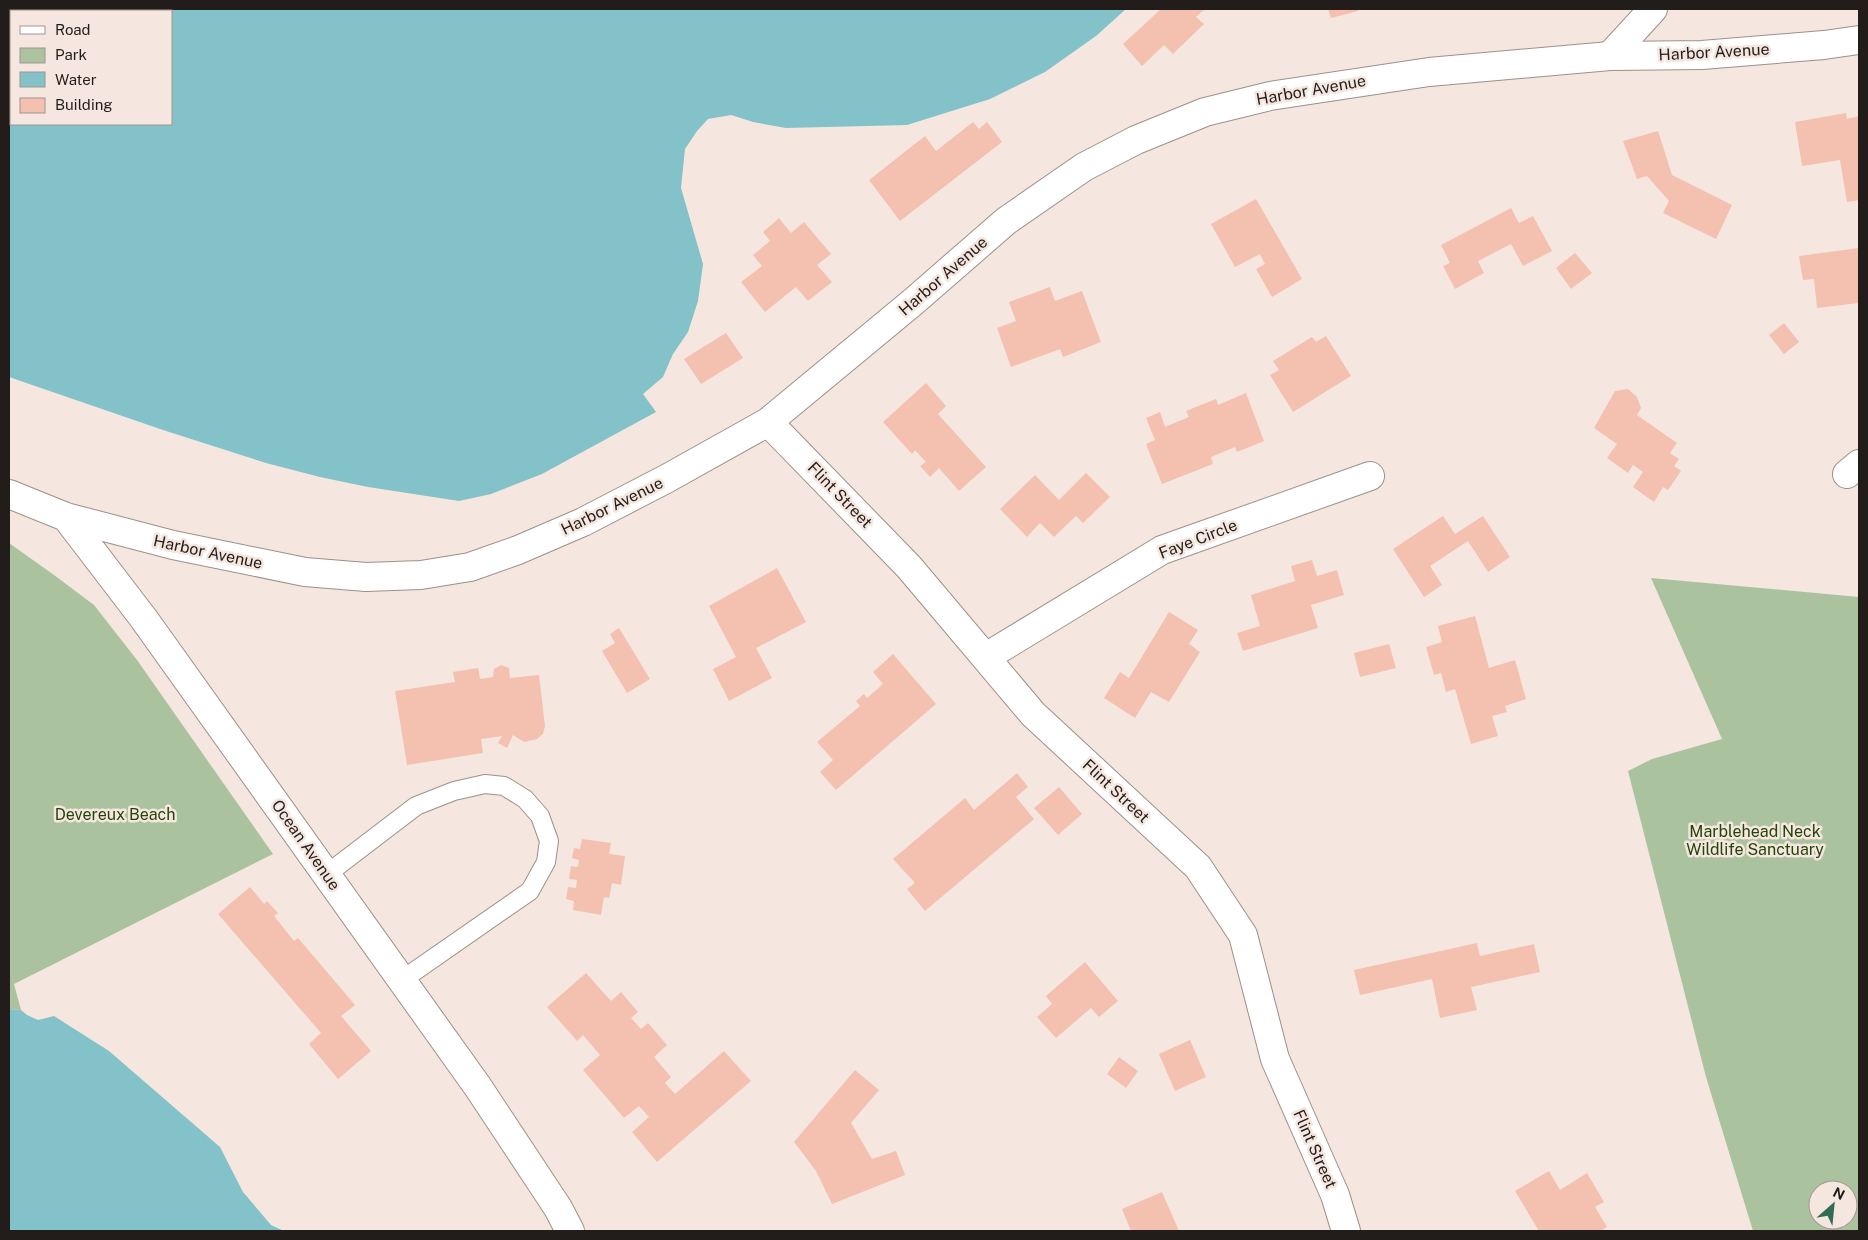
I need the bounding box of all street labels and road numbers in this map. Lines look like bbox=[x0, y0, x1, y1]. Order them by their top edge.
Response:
street label: Harbor Avenue bbox=[1658, 40, 1770, 64]
street label: Harbor Avenue bbox=[1255, 71, 1367, 109]
street label: Harbor Avenue bbox=[895, 232, 991, 320]
street label: Flint Street bbox=[804, 458, 876, 532]
street label: Harbor Avenue bbox=[558, 473, 666, 539]
street label: Faye Circle bbox=[1156, 515, 1240, 563]
street label: Harbor Avenue bbox=[152, 531, 264, 573]
street label: Flint Street bbox=[1079, 755, 1153, 827]
street label: Ocean Avenue bbox=[268, 796, 344, 894]
street label: Flint Street bbox=[1289, 1107, 1341, 1191]

